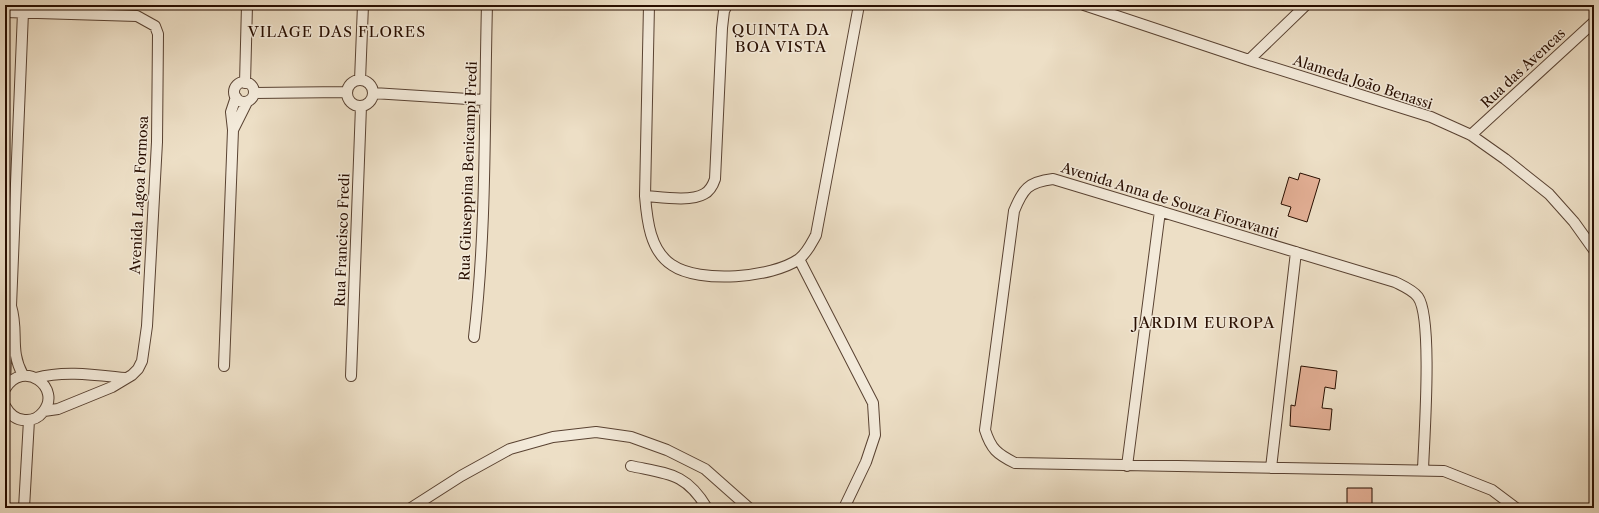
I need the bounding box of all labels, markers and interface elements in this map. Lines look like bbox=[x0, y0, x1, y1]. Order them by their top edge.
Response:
district label: QUINTA DA BOA VISTA bbox=[732, 20, 830, 56]
district label: VILAGE DAS FLORES bbox=[247, 22, 426, 41]
street label: Rua das Avencas bbox=[1477, 24, 1569, 112]
street label: Alameda João Benassi bbox=[1290, 51, 1435, 113]
street label: Rua Giuseppina Benicampi Fredi bbox=[455, 61, 481, 281]
street label: Avenida Lagoa Formosa bbox=[126, 115, 152, 276]
street label: Avenida Anna de Souza Fioravanti bbox=[1058, 158, 1281, 242]
street label: Rua Francisco Fredi bbox=[331, 173, 353, 307]
district label: JARDIM EUROPA bbox=[1131, 313, 1275, 332]

